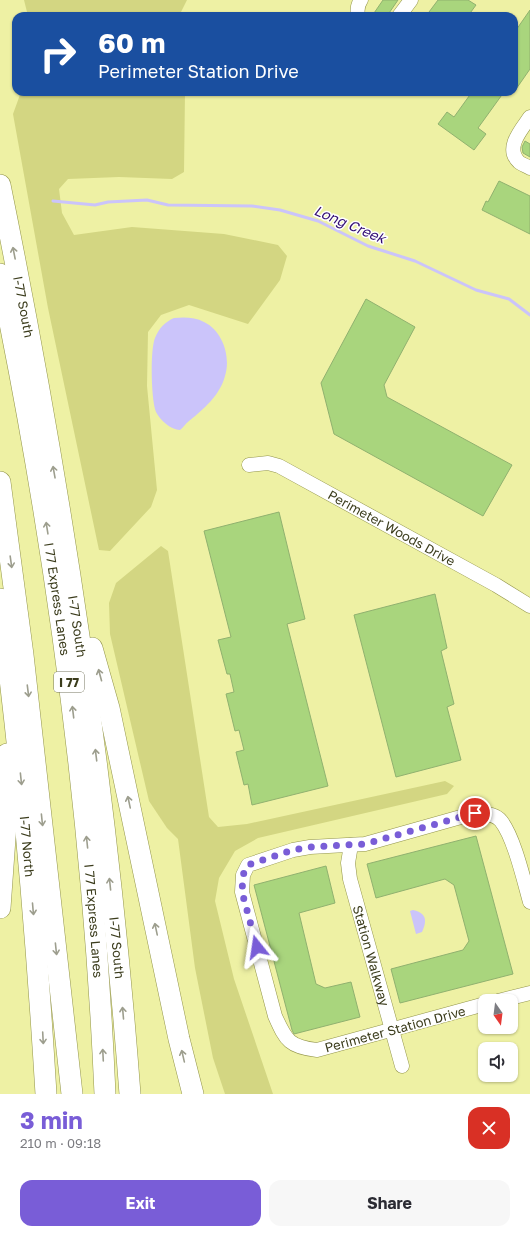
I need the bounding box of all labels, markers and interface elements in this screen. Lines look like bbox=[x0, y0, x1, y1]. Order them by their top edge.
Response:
text: 60 m bbox=[98, 26, 165, 59]
icon: right bbox=[32, 28, 84, 80]
text: Perimeter Station Drive bbox=[98, 60, 299, 82]
water label: Long Creek bbox=[312, 201, 390, 247]
one-way arrow bbox=[9, 246, 17, 259]
street label: I-77 South bbox=[10, 274, 37, 339]
one-way arrow bbox=[50, 466, 58, 479]
street label: Perimeter Woods Drive bbox=[325, 486, 458, 569]
one-way arrow bbox=[43, 522, 51, 535]
street label: I 77 Express Lanes bbox=[41, 541, 73, 657]
one-way arrow bbox=[7, 555, 15, 568]
street label: I-77 South bbox=[65, 594, 90, 658]
one-way arrow bbox=[96, 669, 103, 682]
road number: I 77 bbox=[54, 672, 84, 692]
one-way arrow bbox=[24, 684, 31, 697]
one-way arrow bbox=[69, 706, 77, 719]
one-way arrow bbox=[92, 749, 99, 762]
one-way arrow bbox=[18, 772, 25, 785]
one-way arrow bbox=[124, 796, 132, 809]
pin bbox=[458, 796, 492, 830]
icon: arrive bbox=[464, 802, 486, 824]
one-way arrow bbox=[38, 813, 46, 826]
street label: I-77 North bbox=[17, 815, 38, 878]
one-way arrow bbox=[83, 836, 90, 849]
street label: I 77 Express Lanes bbox=[81, 863, 106, 978]
one-way arrow bbox=[107, 878, 114, 891]
one-way arrow bbox=[30, 902, 37, 915]
street label: Station Walkway bbox=[350, 904, 393, 1009]
street label: I-77 South bbox=[106, 916, 128, 980]
one-way arrow bbox=[151, 923, 159, 936]
position arrow bbox=[236, 926, 278, 968]
one-way arrow bbox=[52, 942, 60, 955]
north arrow bbox=[478, 994, 518, 1034]
map controls bbox=[478, 994, 518, 1082]
street label: Perimeter Station Drive bbox=[323, 1003, 467, 1055]
one-way arrow bbox=[120, 1007, 127, 1020]
one-way arrow bbox=[40, 1031, 47, 1044]
button: sound bbox=[478, 1042, 518, 1082]
one-way arrow bbox=[99, 1049, 106, 1062]
one-way arrow bbox=[179, 1050, 187, 1063]
text: 3 min bbox=[20, 1105, 83, 1134]
button: close bbox=[468, 1107, 510, 1149]
text: 210 m · 09:18 bbox=[20, 1135, 101, 1151]
button: Exit bbox=[20, 1180, 261, 1226]
button: Share bbox=[269, 1180, 510, 1226]

